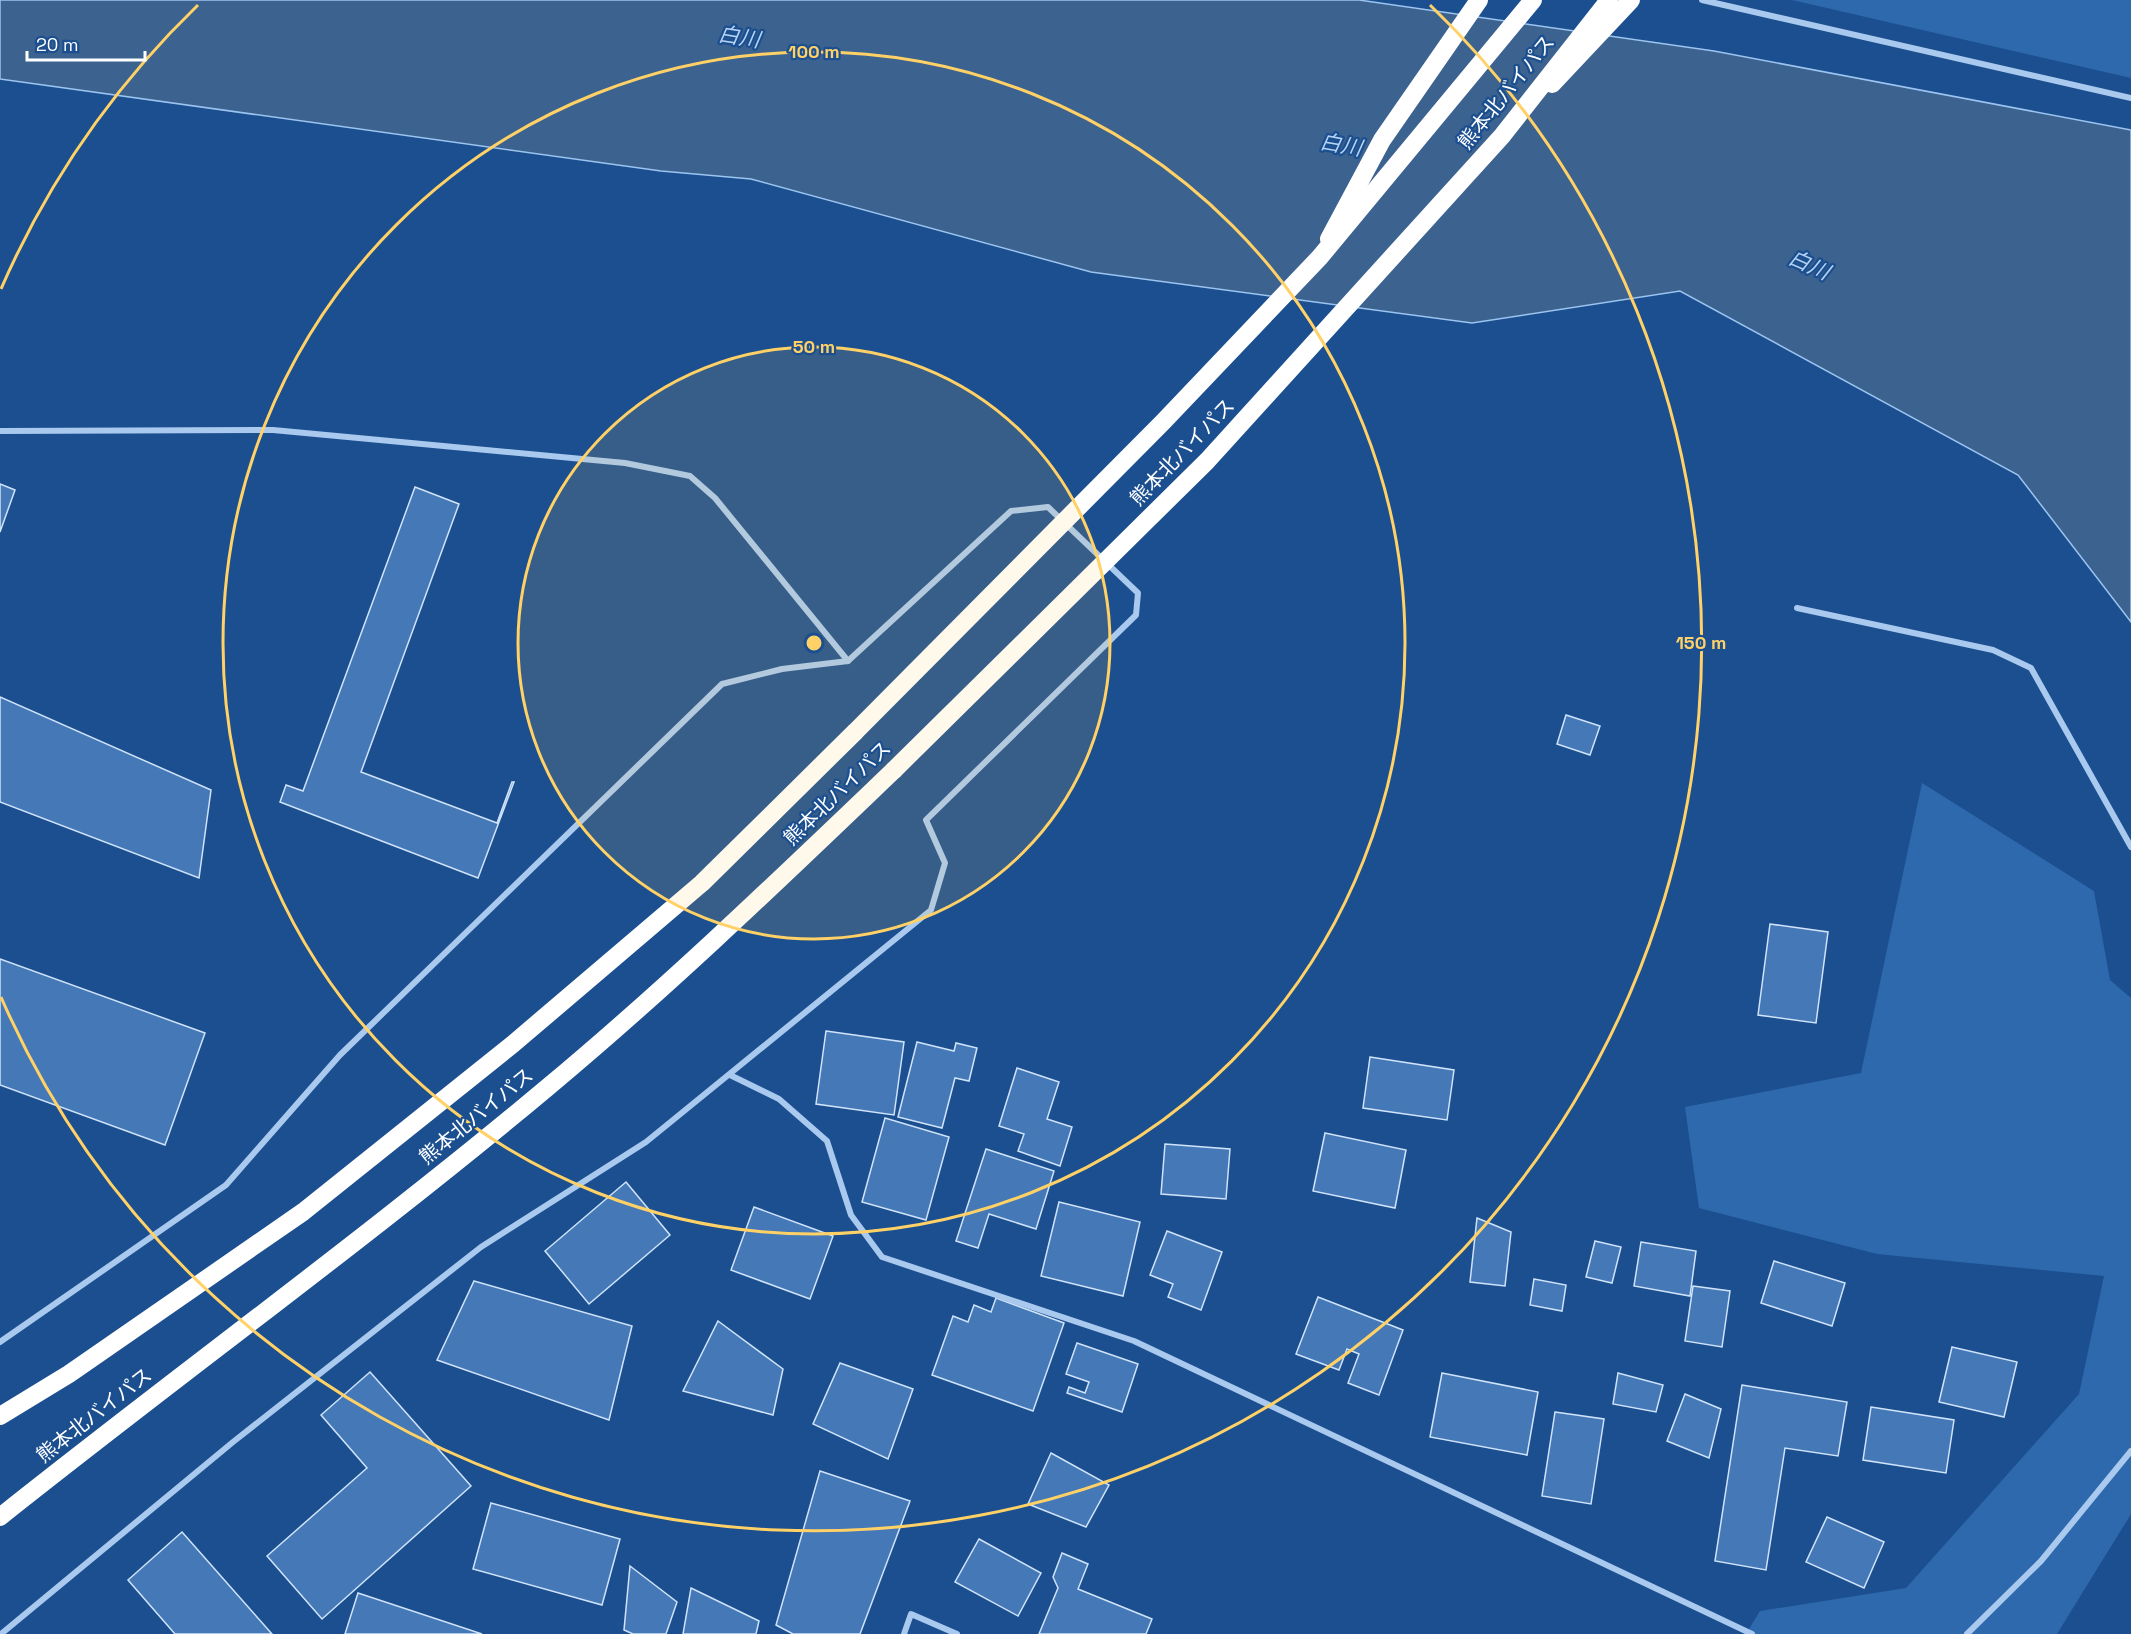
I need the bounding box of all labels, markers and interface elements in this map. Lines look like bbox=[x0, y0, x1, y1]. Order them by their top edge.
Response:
water label: 白川 bbox=[716, 20, 764, 53]
scale bar bbox=[27, 24, 146, 62]
street label: 熊本北バイパス bbox=[1452, 30, 1560, 154]
text: 20 m bbox=[36, 33, 79, 56]
text: 100 m bbox=[788, 40, 840, 63]
water label: 白川 bbox=[1318, 128, 1366, 162]
water label: 白川 bbox=[1785, 244, 1836, 286]
text: 50 m bbox=[793, 335, 835, 358]
street label: 熊本北バイパス bbox=[1124, 393, 1240, 511]
text: 150 m bbox=[1676, 631, 1726, 654]
centre of rings bbox=[804, 633, 824, 653]
street label: 熊本北バイパス bbox=[778, 735, 896, 851]
street label: 熊本北バイパス bbox=[414, 1062, 538, 1170]
street label: 熊本北バイパス bbox=[31, 1362, 157, 1468]

